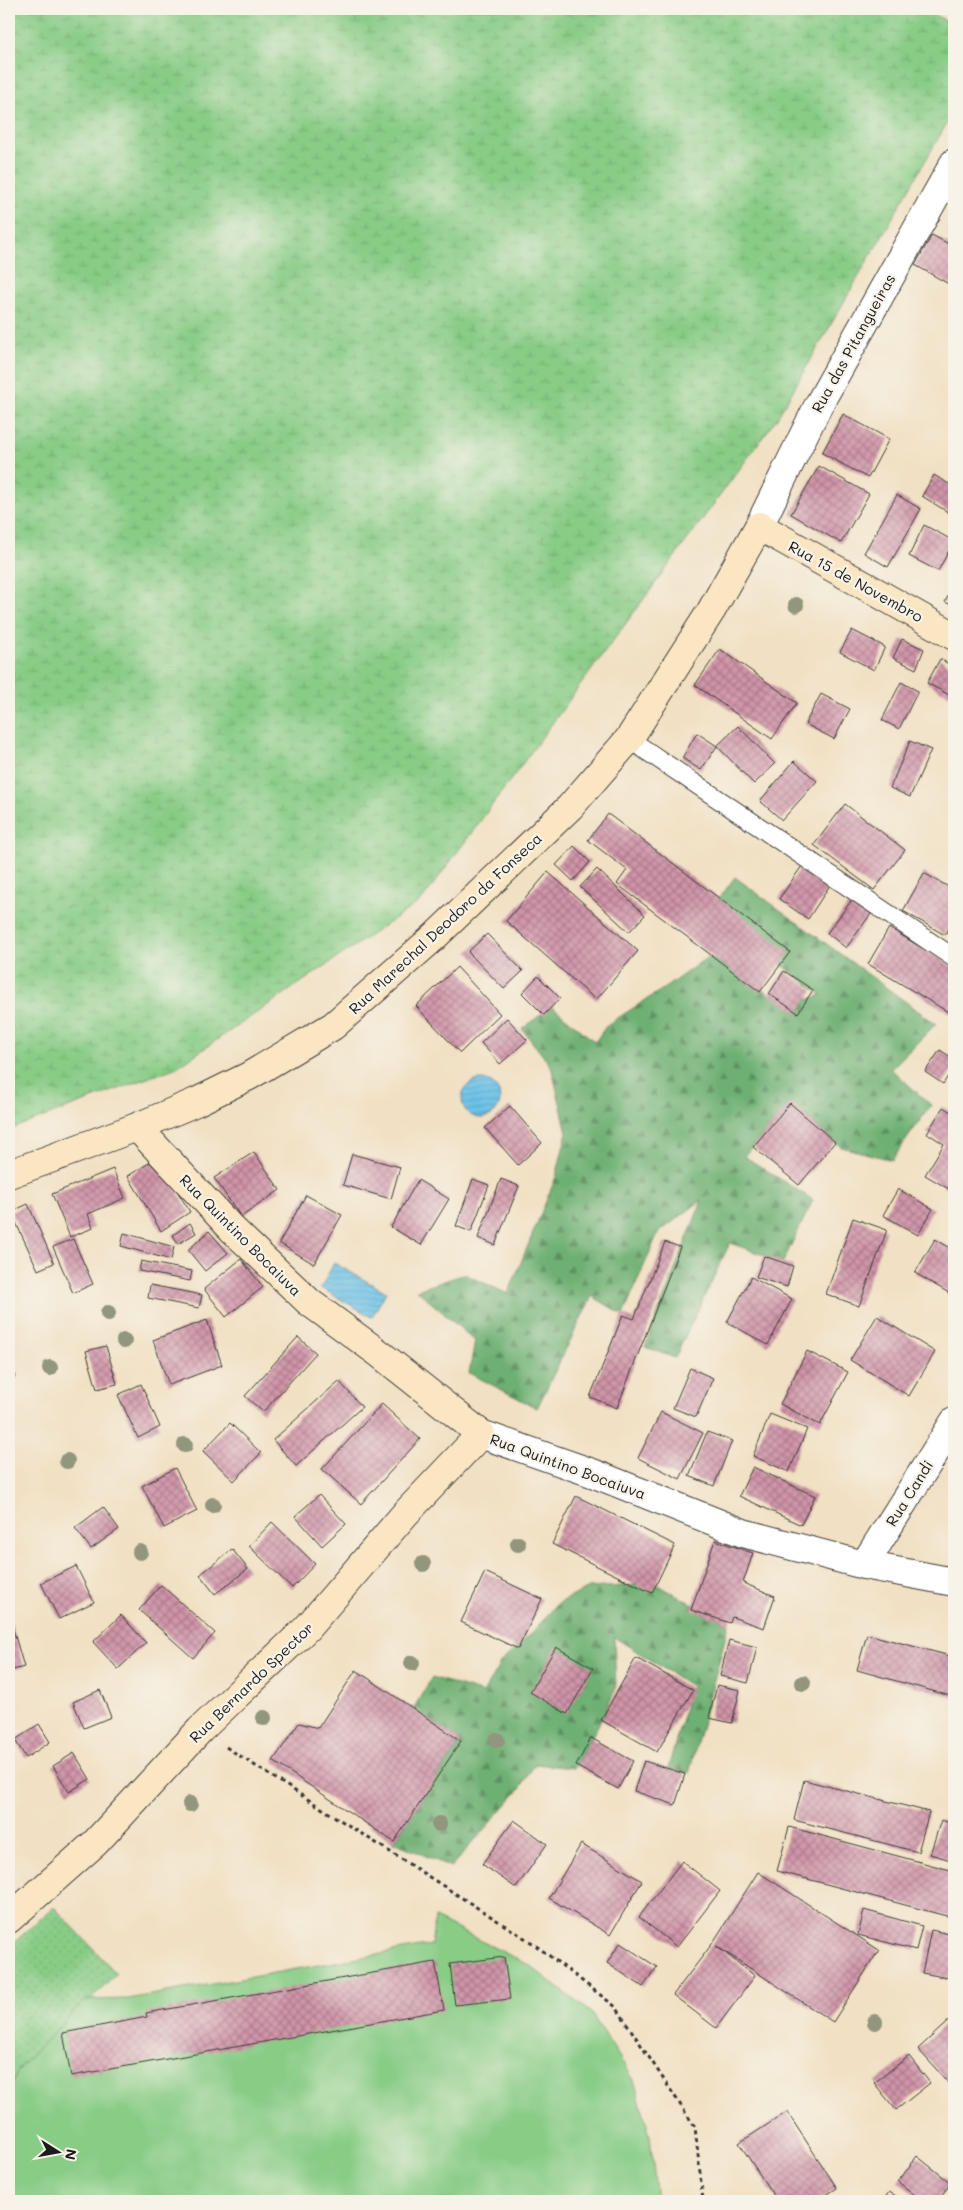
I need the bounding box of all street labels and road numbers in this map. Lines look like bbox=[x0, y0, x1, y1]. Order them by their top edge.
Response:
street label: Rua das Pitangueiras bbox=[806, 270, 900, 416]
street label: Rua 15 de Novembro bbox=[785, 536, 927, 626]
street label: Rua Marechal Deodoro da Fonseca bbox=[344, 828, 546, 1018]
street label: Rua Quintino Bocaiuva bbox=[176, 1170, 306, 1300]
street label: Rua Quintino Bocaiuva bbox=[487, 1428, 649, 1504]
street label: Rua Candi bbox=[881, 1456, 937, 1530]
street label: Rua Bernardo Spector bbox=[185, 1617, 317, 1747]

